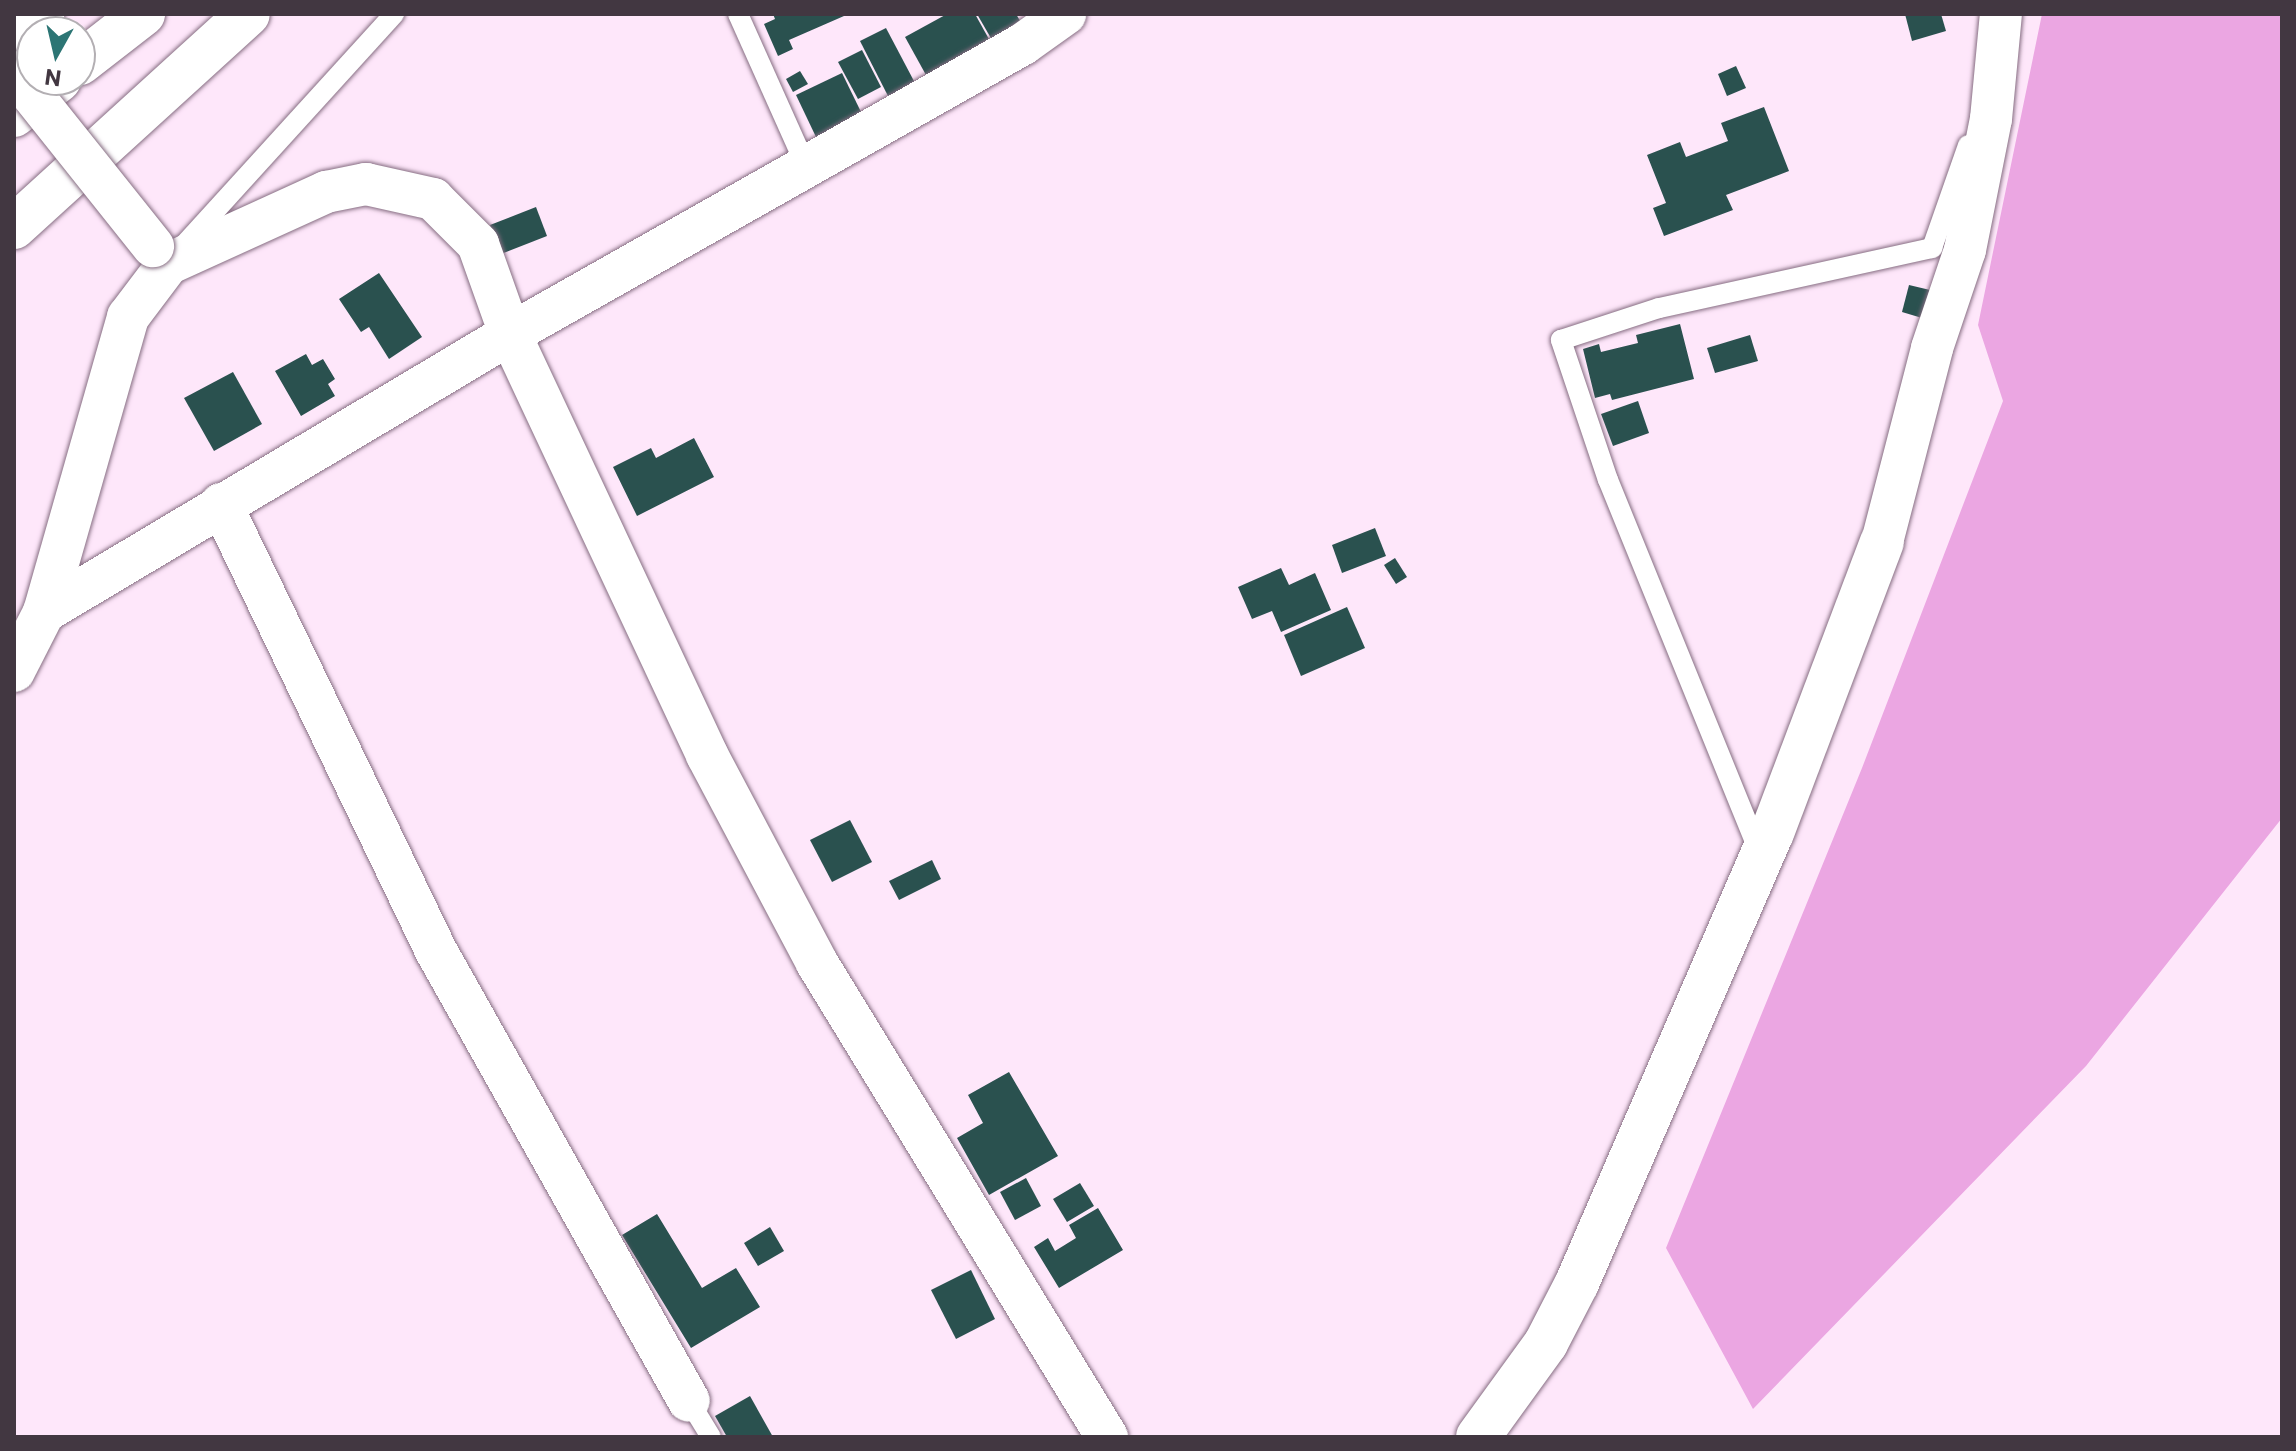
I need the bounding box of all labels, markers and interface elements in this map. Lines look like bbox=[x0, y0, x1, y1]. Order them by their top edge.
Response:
north arrow bbox=[16, 16, 96, 96]
text: N bbox=[43, 64, 63, 93]

